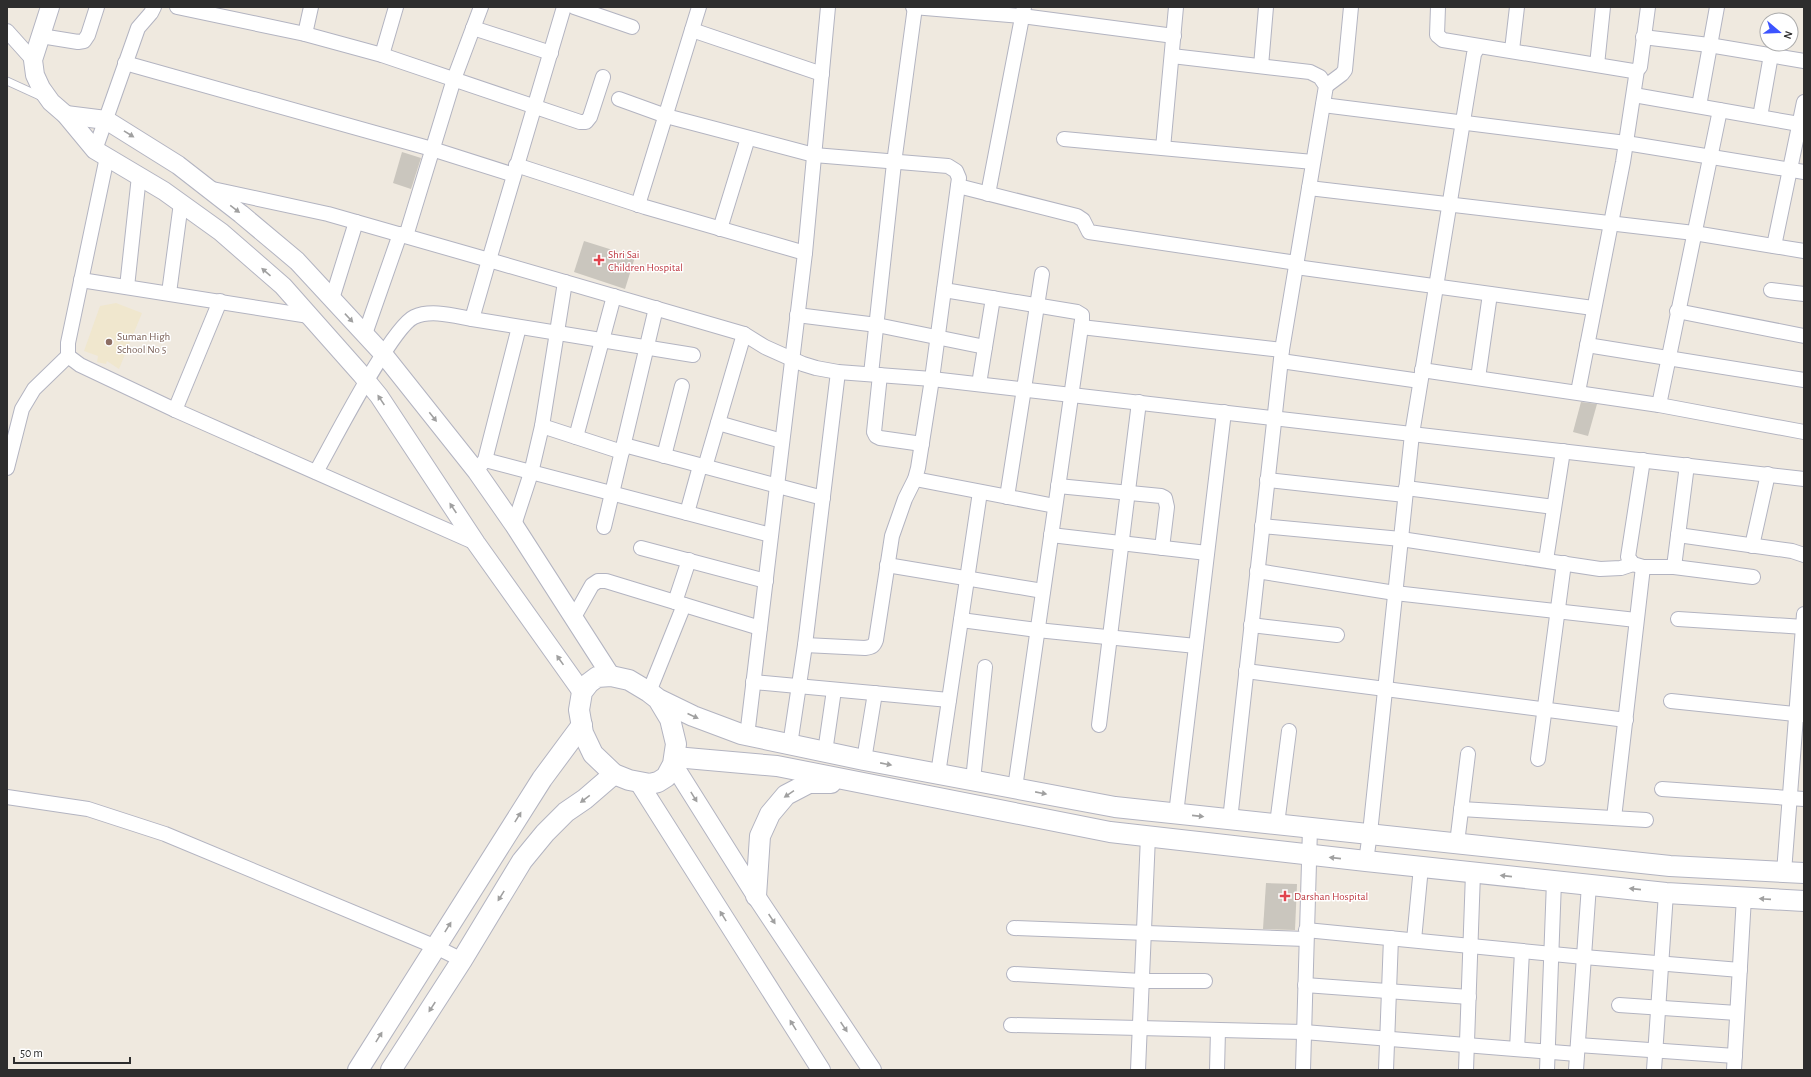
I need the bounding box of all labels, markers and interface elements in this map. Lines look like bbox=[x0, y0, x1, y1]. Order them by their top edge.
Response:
north arrow bbox=[1759, 12, 1799, 52]
text: N bbox=[1782, 30, 1794, 41]
one-way arrow bbox=[123, 131, 135, 138]
one-way arrow bbox=[230, 205, 241, 213]
place label: Shri Sai Children Hospital bbox=[608, 249, 683, 273]
marker: Shri Sai Children Hospital bbox=[593, 254, 605, 266]
one-way arrow bbox=[261, 267, 272, 276]
one-way arrow bbox=[345, 313, 354, 323]
place label: Suman High School No 5 bbox=[117, 331, 170, 355]
marker: Suman High School No 5 bbox=[104, 337, 114, 347]
one-way arrow bbox=[377, 395, 385, 405]
one-way arrow bbox=[429, 412, 438, 422]
one-way arrow bbox=[449, 503, 457, 513]
one-way arrow bbox=[556, 655, 564, 666]
one-way arrow bbox=[687, 713, 699, 719]
one-way arrow bbox=[880, 761, 892, 767]
one-way arrow bbox=[783, 791, 794, 798]
one-way arrow bbox=[1035, 791, 1047, 797]
one-way arrow bbox=[690, 792, 698, 802]
one-way arrow bbox=[579, 795, 590, 803]
one-way arrow bbox=[514, 812, 522, 823]
one-way arrow bbox=[1191, 813, 1204, 820]
one-way arrow bbox=[1329, 854, 1341, 861]
one-way arrow bbox=[1500, 873, 1512, 879]
one-way arrow bbox=[1629, 886, 1641, 893]
one-way arrow bbox=[497, 890, 504, 902]
marker: Darshan Hospital bbox=[1279, 890, 1291, 902]
place label: Darshan Hospital bbox=[1294, 891, 1368, 902]
one-way arrow bbox=[1759, 895, 1771, 902]
one-way arrow bbox=[719, 910, 727, 921]
one-way arrow bbox=[768, 913, 775, 925]
one-way arrow bbox=[445, 921, 452, 933]
one-way arrow bbox=[428, 1001, 436, 1012]
one-way arrow bbox=[789, 1020, 797, 1030]
one-way arrow bbox=[840, 1022, 848, 1032]
one-way arrow bbox=[375, 1032, 383, 1042]
scale bar bbox=[14, 1039, 130, 1065]
text: 50 m bbox=[20, 1047, 43, 1059]

